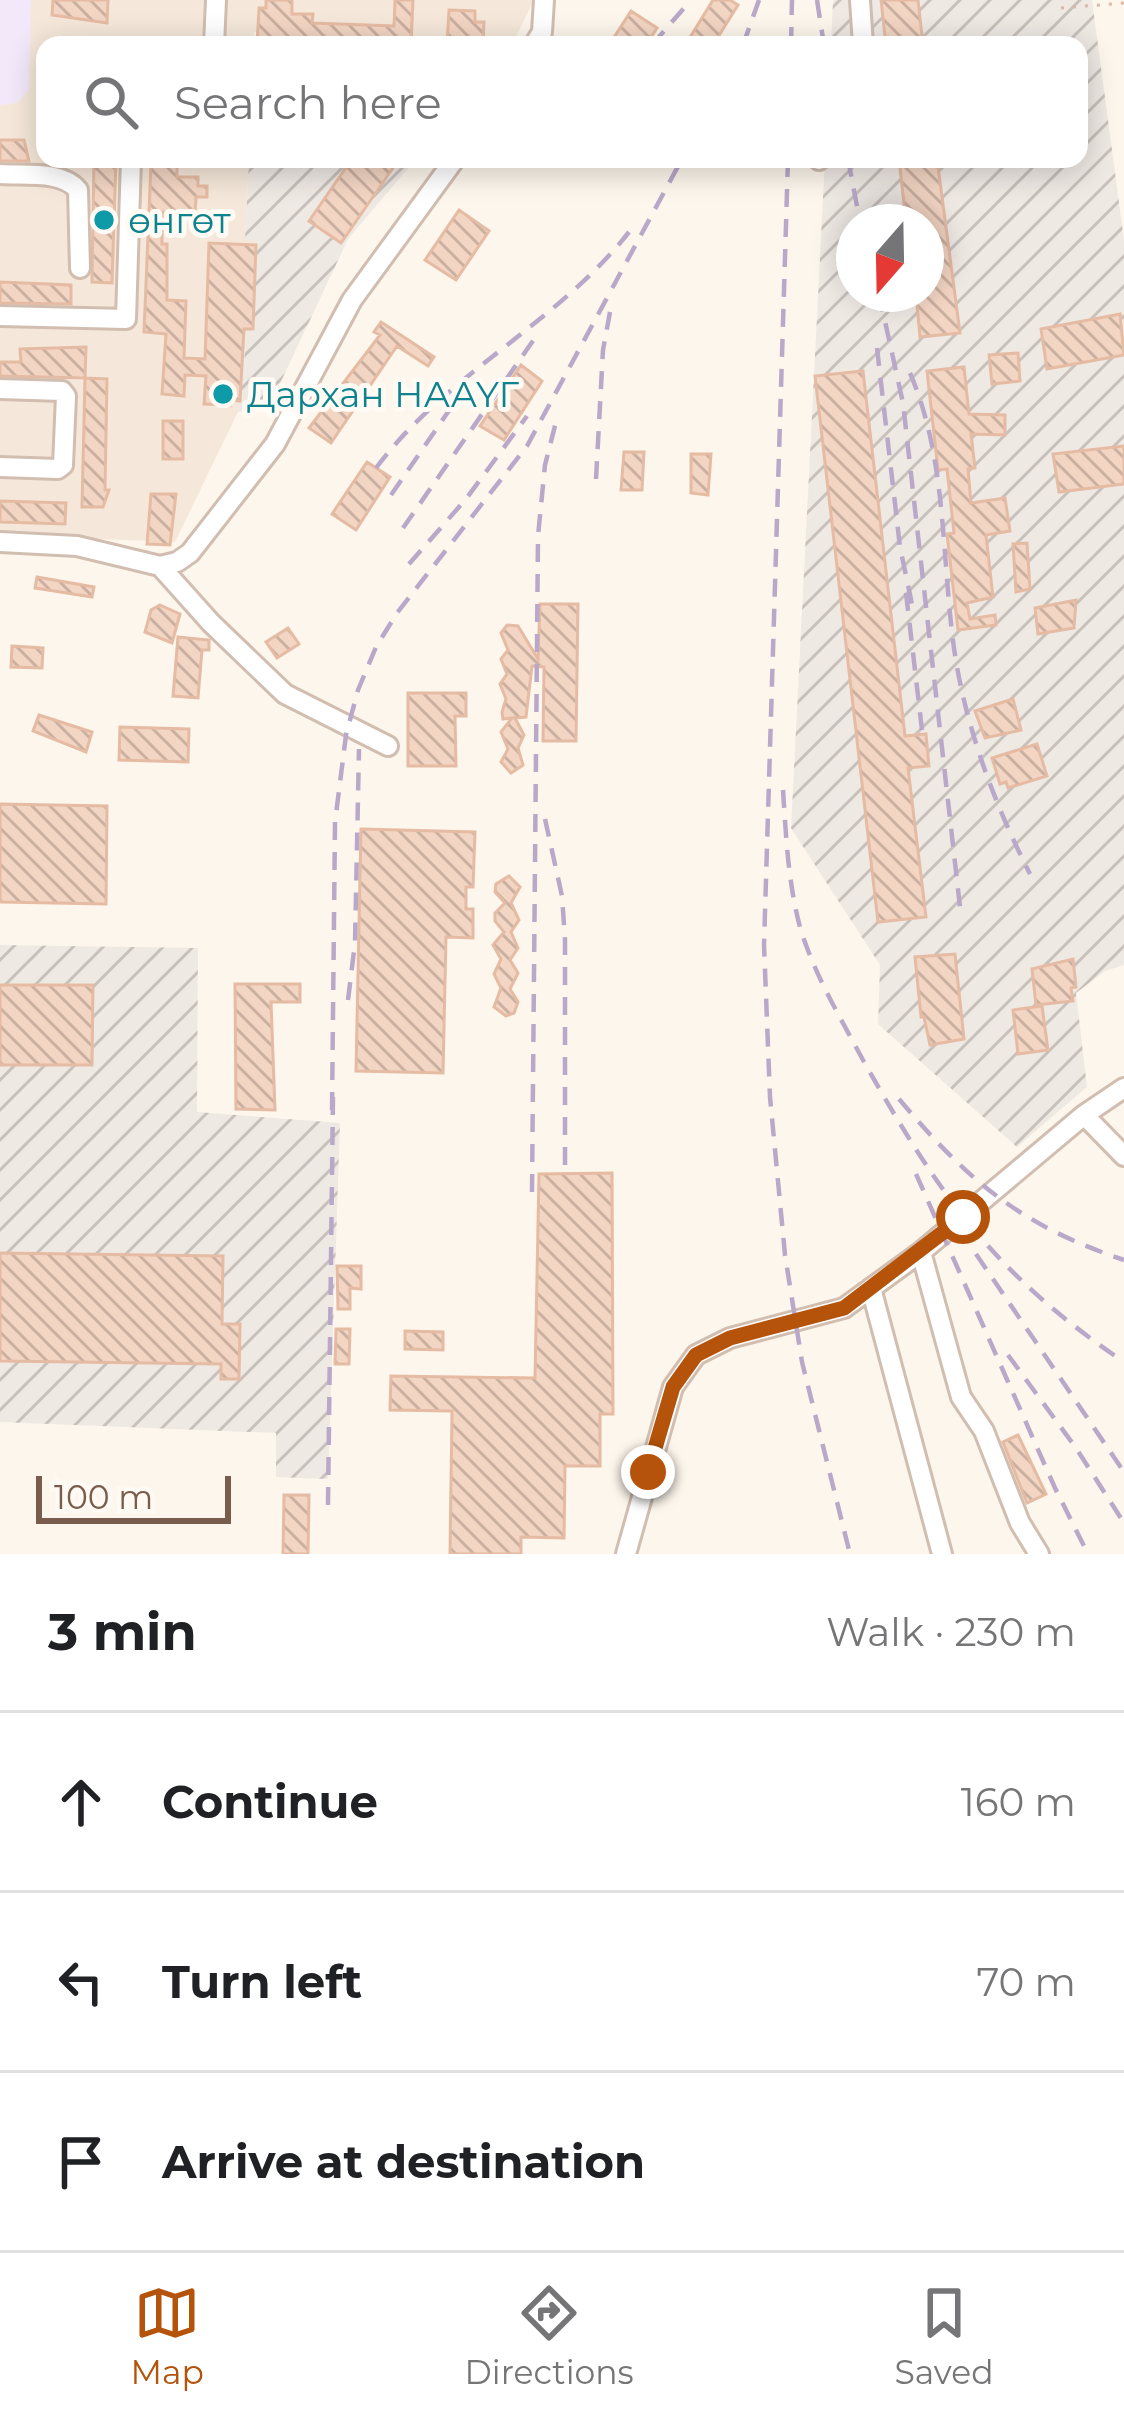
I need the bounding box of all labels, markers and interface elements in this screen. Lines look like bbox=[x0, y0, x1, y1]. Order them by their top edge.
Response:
search box bbox=[36, 36, 1088, 168]
icon: search bbox=[78, 69, 144, 135]
text: Search here bbox=[174, 75, 442, 130]
place label: өнгөт bbox=[128, 198, 231, 242]
north arrow bbox=[836, 204, 944, 312]
marker: өнгөт bbox=[91, 207, 117, 233]
place label: Дархан НААҮГ bbox=[247, 372, 520, 416]
marker: Дархан НААҮГ bbox=[210, 381, 236, 407]
route start bbox=[936, 1190, 990, 1244]
route end bbox=[621, 1445, 675, 1499]
scale bar bbox=[36, 1470, 231, 1523]
text: 100 m bbox=[54, 1477, 153, 1517]
text: 3 min bbox=[48, 1601, 197, 1663]
text: Walk · 230 m bbox=[826, 1608, 1076, 1656]
icon: ahead bbox=[48, 1769, 114, 1835]
text: Continue bbox=[162, 1774, 378, 1829]
text: 160 m bbox=[961, 1778, 1076, 1826]
icon: left bbox=[48, 1949, 114, 2015]
text: Turn left bbox=[162, 1954, 362, 2009]
text: 70 m bbox=[976, 1958, 1076, 2006]
icon: arrive bbox=[48, 2129, 114, 2195]
text: Arrive at destination bbox=[162, 2134, 645, 2189]
tab: Map bbox=[130, 2280, 204, 2392]
tab: Directions bbox=[465, 2280, 634, 2392]
tab: Saved bbox=[894, 2280, 994, 2392]

